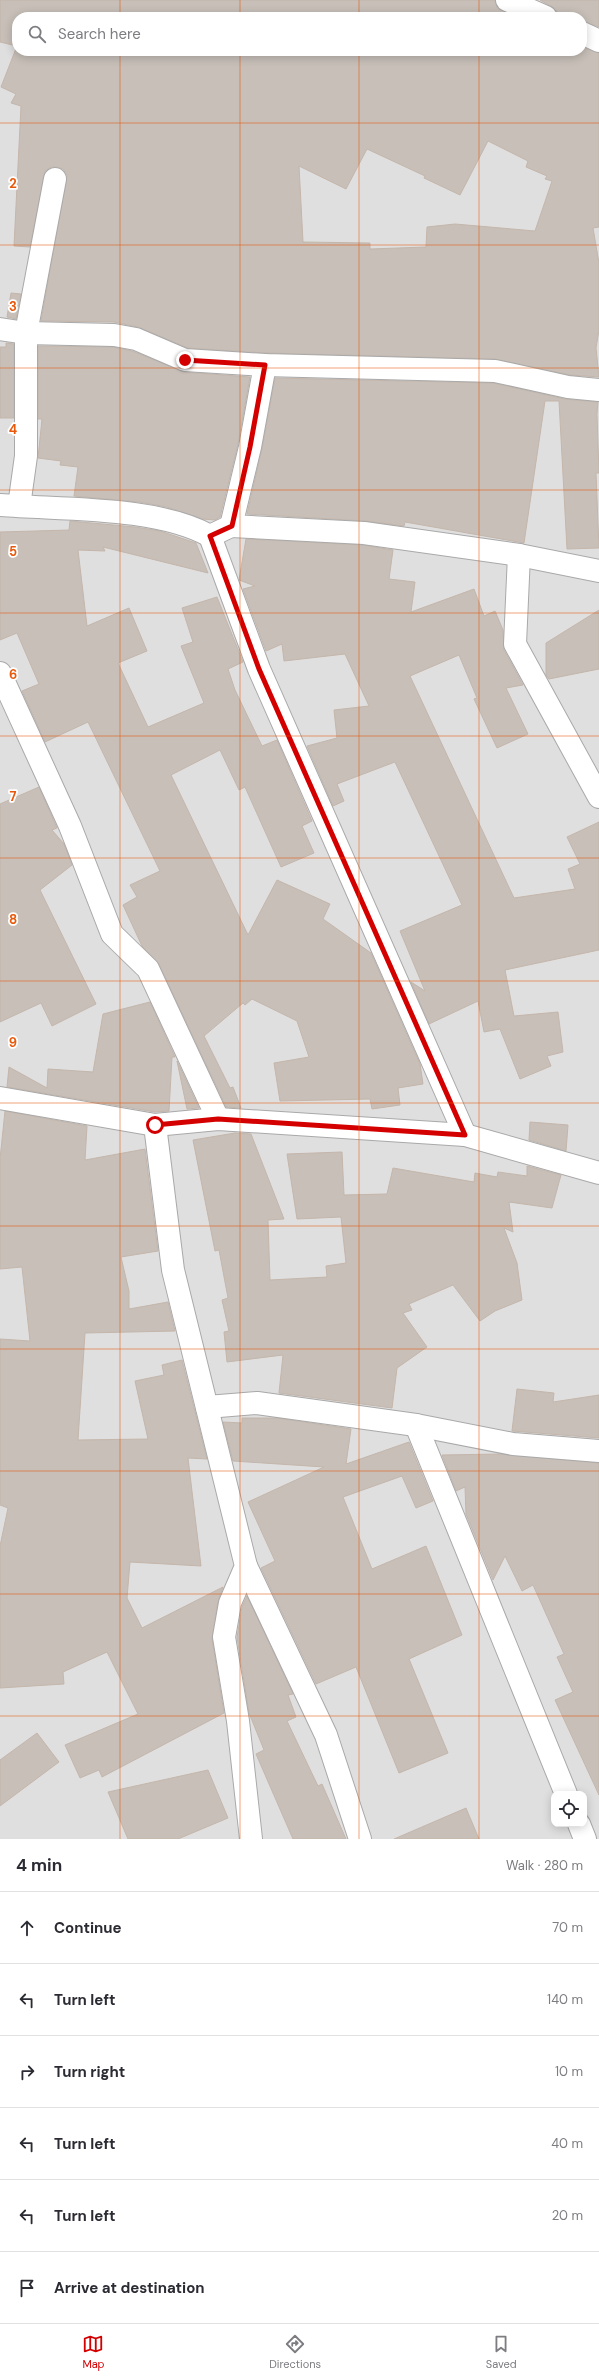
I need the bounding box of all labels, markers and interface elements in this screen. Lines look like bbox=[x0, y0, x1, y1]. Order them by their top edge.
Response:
search box bbox=[12, 12, 587, 56]
icon: search bbox=[26, 23, 48, 45]
text: Search here bbox=[58, 24, 141, 44]
text: 2 bbox=[9, 175, 17, 192]
text: 3 bbox=[9, 298, 17, 315]
route end bbox=[176, 351, 194, 369]
text: 4 bbox=[9, 421, 17, 438]
text: 5 bbox=[9, 543, 17, 560]
text: 6 bbox=[9, 666, 17, 683]
text: 7 bbox=[10, 788, 17, 805]
text: 8 bbox=[9, 911, 17, 928]
text: 9 bbox=[9, 1034, 17, 1051]
route start bbox=[146, 1116, 164, 1134]
map controls bbox=[551, 1791, 587, 1827]
button: locate bbox=[551, 1791, 587, 1827]
text: 4 min bbox=[16, 1854, 62, 1876]
text: Walk · 280 m bbox=[506, 1857, 583, 1874]
icon: ahead bbox=[16, 1917, 38, 1939]
text: Continue bbox=[54, 1918, 122, 1938]
text: 70 m bbox=[552, 1919, 583, 1936]
icon: left bbox=[16, 1989, 38, 2011]
text: Turn left bbox=[54, 1990, 115, 2010]
text: 140 m bbox=[547, 1991, 583, 2008]
icon: right bbox=[16, 2061, 38, 2083]
text: Turn right bbox=[54, 2062, 125, 2082]
text: 10 m bbox=[555, 2063, 583, 2080]
icon: left bbox=[16, 2133, 38, 2155]
text: Turn left bbox=[54, 2134, 115, 2154]
text: 40 m bbox=[551, 2135, 583, 2152]
icon: left bbox=[16, 2205, 38, 2227]
text: Turn left bbox=[54, 2206, 115, 2226]
text: 20 m bbox=[552, 2207, 583, 2224]
icon: arrive bbox=[16, 2277, 38, 2299]
text: Arrive at destination bbox=[54, 2278, 205, 2298]
tab: Map bbox=[82, 2333, 105, 2371]
tab: Directions bbox=[269, 2333, 321, 2371]
tab: Saved bbox=[486, 2333, 517, 2371]

